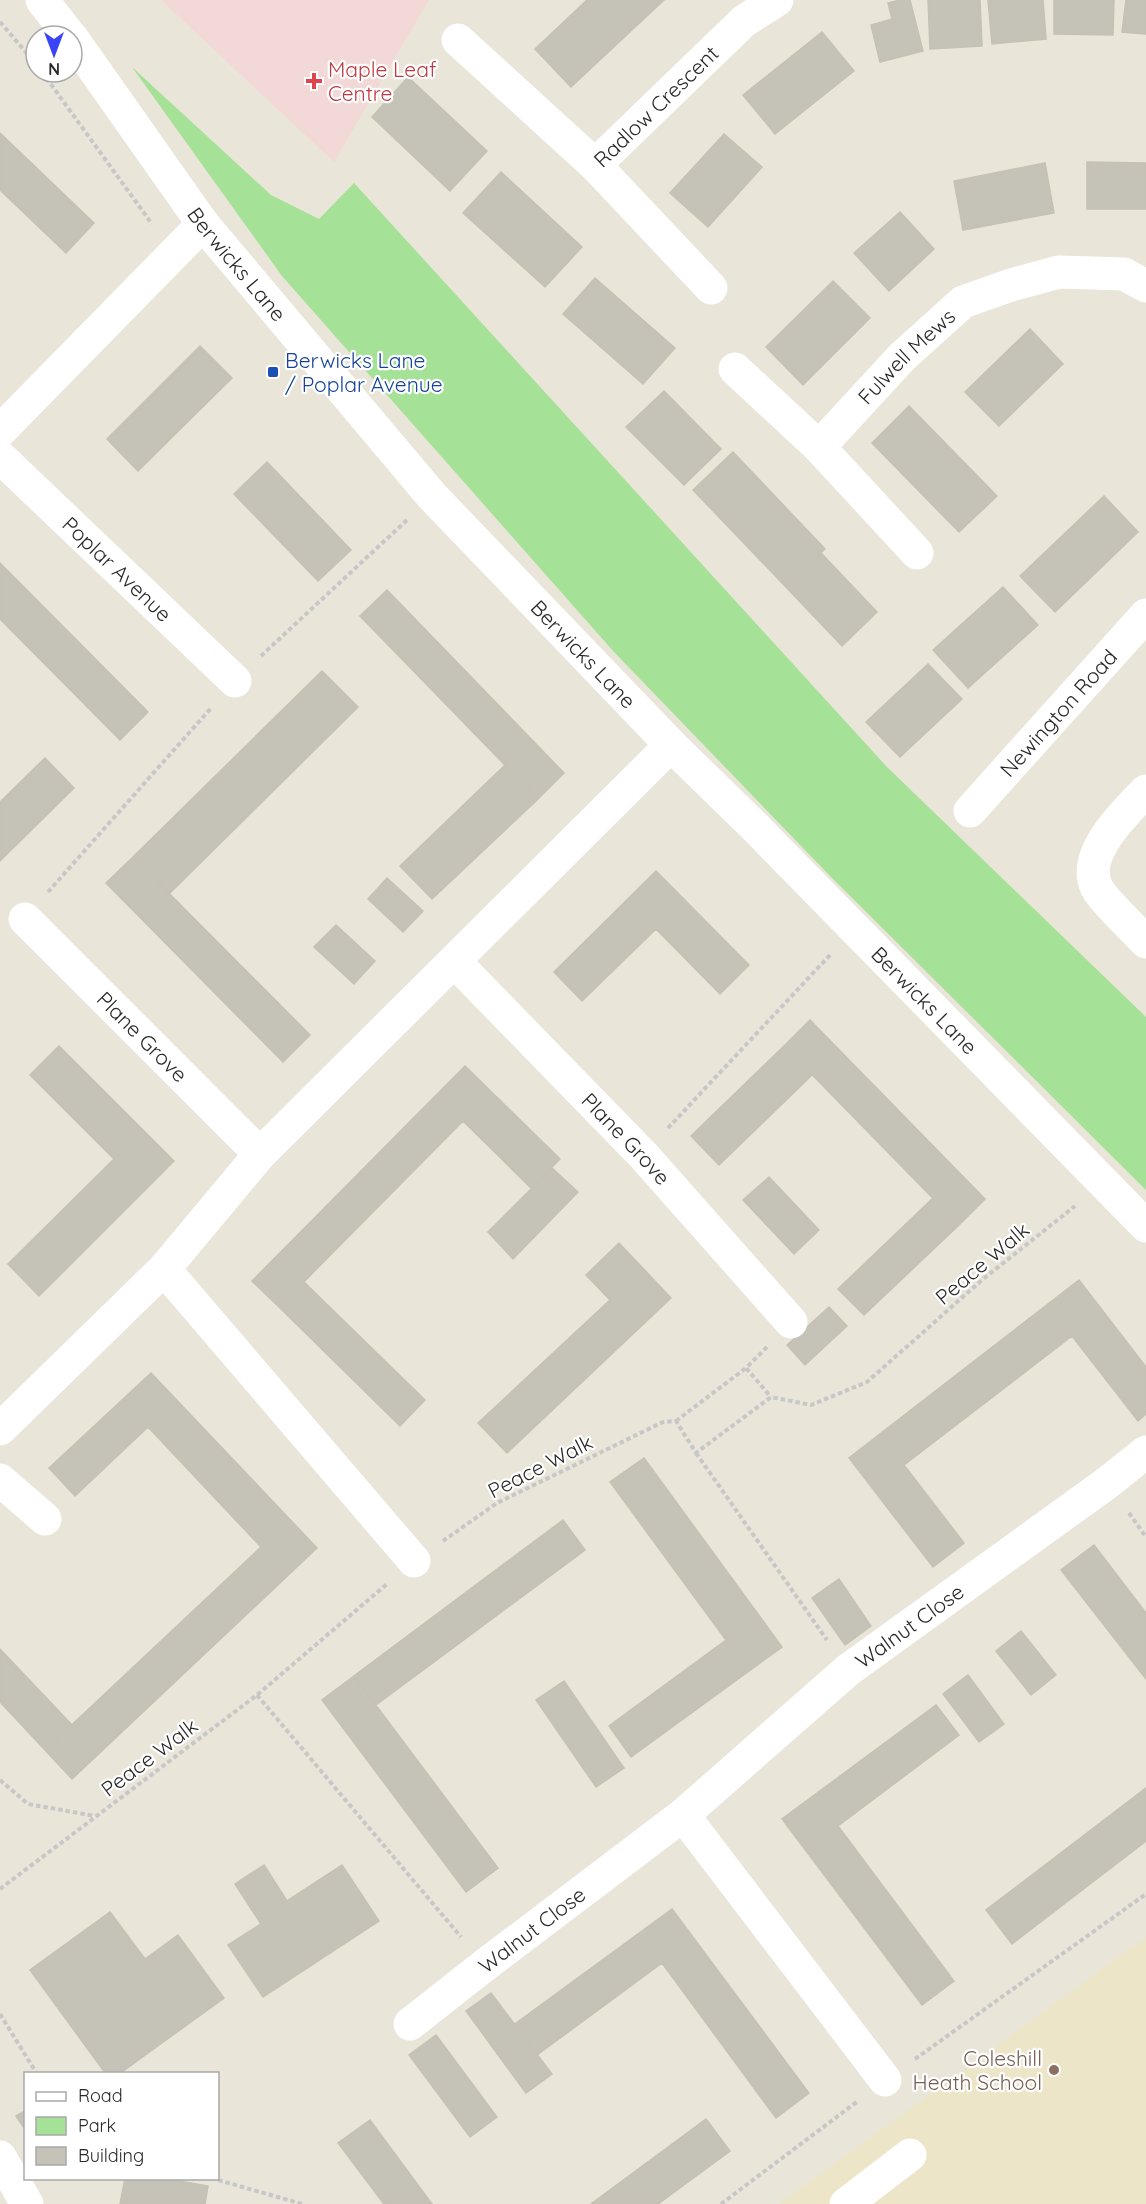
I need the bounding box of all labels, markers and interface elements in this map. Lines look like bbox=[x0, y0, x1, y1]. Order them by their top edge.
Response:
north arrow bbox=[24, 24, 84, 84]
street label: Radlow Crescent bbox=[588, 40, 724, 172]
place label: Maple Leaf Centre bbox=[328, 56, 437, 106]
text: N bbox=[48, 59, 60, 79]
marker: Maple Leaf Centre bbox=[305, 72, 323, 90]
street label: Berwicks Lane bbox=[182, 202, 292, 326]
street label: Fulwell Mews bbox=[852, 303, 960, 409]
place label: Berwicks Lane / Poplar Avenue bbox=[285, 347, 443, 397]
marker: Berwicks Lane / Poplar Avenue bbox=[266, 365, 280, 379]
street label: Poplar Avenue bbox=[57, 511, 177, 627]
street label: Berwicks Lane bbox=[526, 594, 642, 714]
street label: Newington Road bbox=[994, 644, 1122, 782]
street label: Berwicks Lane bbox=[866, 941, 983, 1059]
street label: Plane Grove bbox=[92, 986, 193, 1087]
street label: Plane Grove bbox=[576, 1087, 676, 1190]
street label: Peace Walk bbox=[930, 1216, 1034, 1310]
street label: Peace Walk bbox=[483, 1428, 597, 1504]
street label: Walnut Close bbox=[850, 1578, 968, 1674]
street label: Peace Walk bbox=[96, 1712, 202, 1802]
street label: Walnut Close bbox=[473, 1881, 590, 1978]
place label: Coleshill Heath School bbox=[913, 2045, 1042, 2095]
marker: Coleshill Heath School bbox=[1047, 2063, 1061, 2077]
legend bbox=[24, 2072, 219, 2180]
text: Road bbox=[78, 2084, 123, 2107]
text: Park bbox=[78, 2114, 116, 2137]
text: Building bbox=[78, 2144, 144, 2167]

